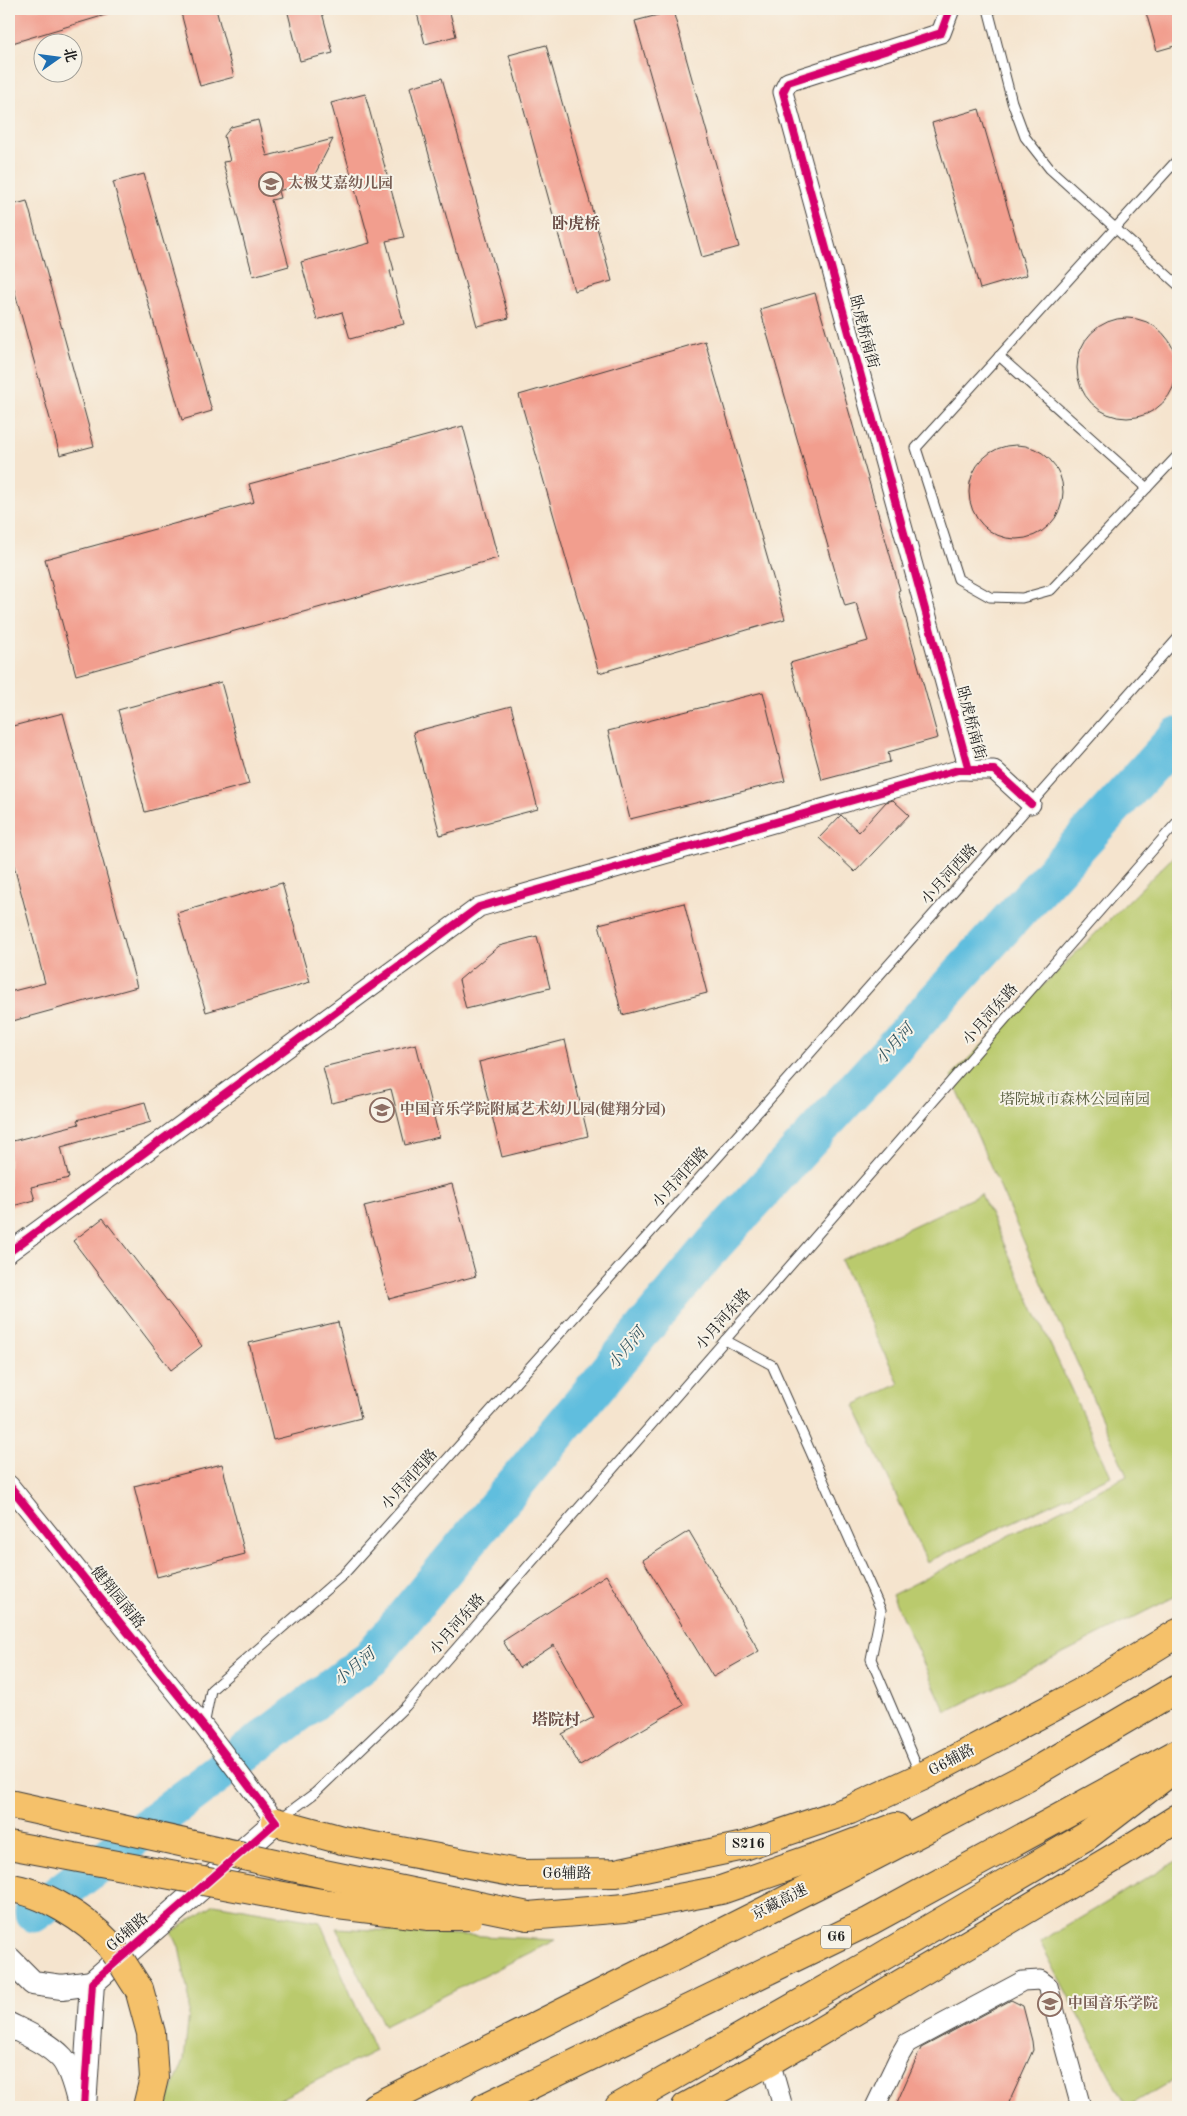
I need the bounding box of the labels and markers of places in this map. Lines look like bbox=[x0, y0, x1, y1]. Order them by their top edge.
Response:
school or university icon: 太极艾嘉幼儿园 bbox=[258, 171, 284, 197]
place label: 太极艾嘉幼儿园 bbox=[288, 175, 393, 192]
school or university icon: 中国音乐学院附属艺术幼儿园(健翔分园) bbox=[369, 1097, 395, 1123]
place label: 中国音乐学院附属艺术幼儿园(健翔分园) bbox=[400, 1100, 666, 1118]
school or university icon: 中国音乐学院 bbox=[1037, 1991, 1063, 2017]
place label: 中国音乐学院 bbox=[1068, 1994, 1158, 2012]

